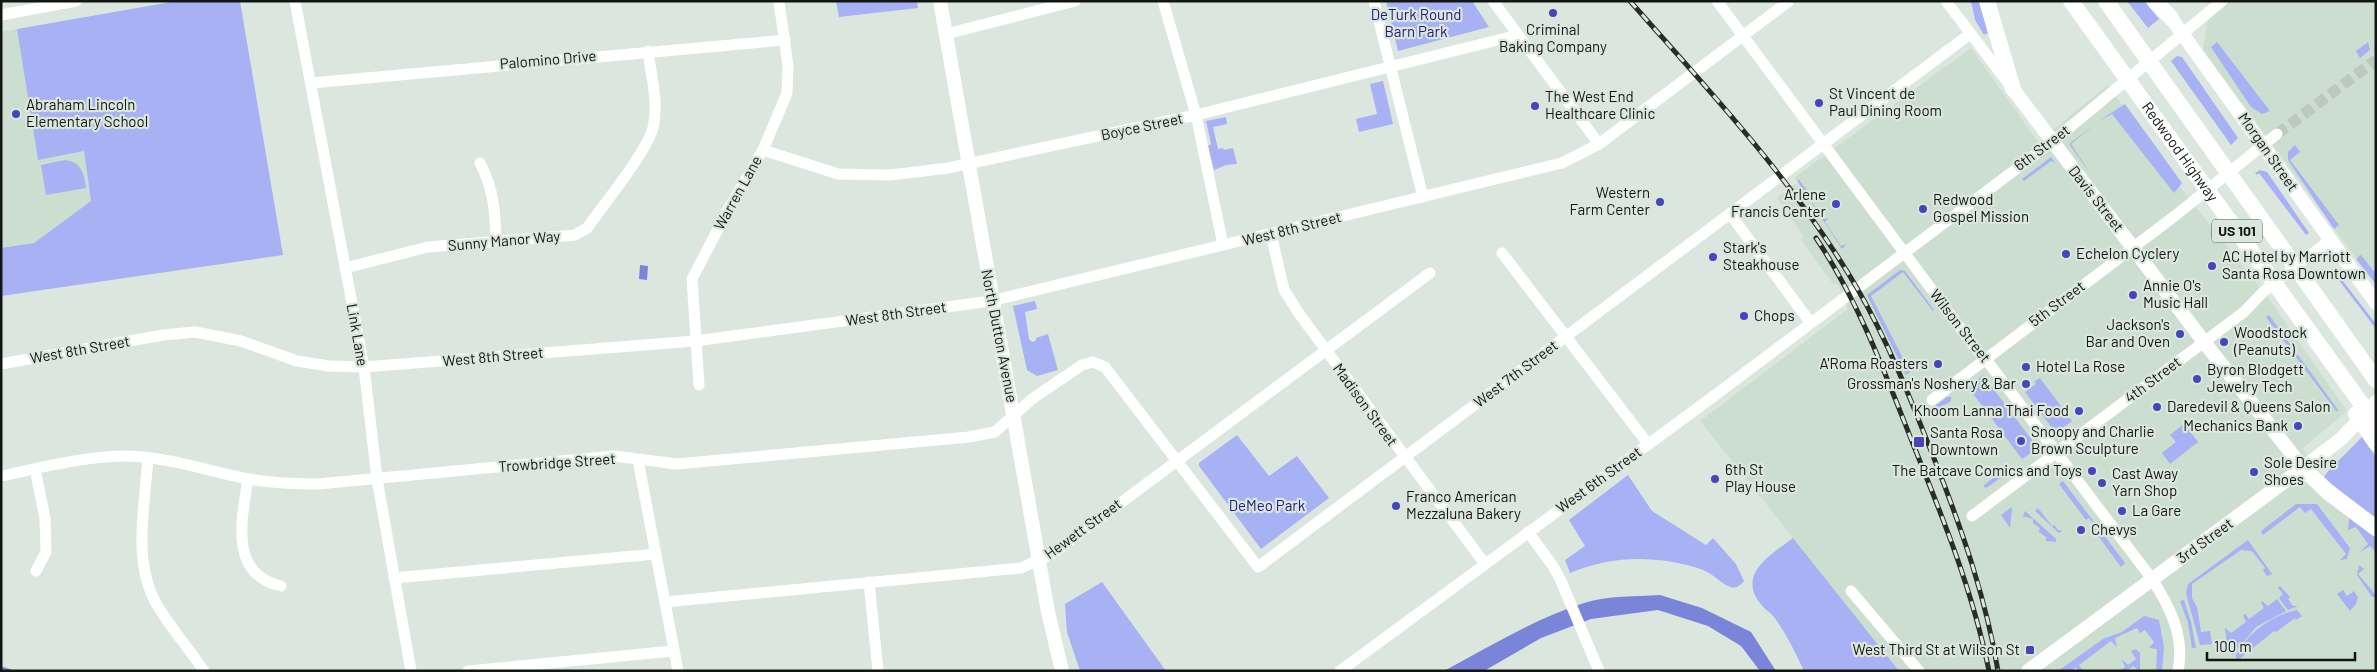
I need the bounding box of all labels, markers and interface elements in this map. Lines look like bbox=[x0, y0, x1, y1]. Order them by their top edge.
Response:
park label: DeTurk Round Barn Park bbox=[1371, 5, 1461, 40]
marker: Criminal Baking Company bbox=[1547, 7, 1559, 19]
place label: Criminal Baking Company bbox=[1499, 20, 1607, 55]
street label: Palomino Drive bbox=[499, 46, 597, 72]
place label: St Vincent de Paul Dining Room bbox=[1829, 84, 1942, 119]
place label: The West End Healthcare Clinic bbox=[1545, 87, 1655, 122]
place label: Abraham Lincoln Elementary School bbox=[26, 95, 148, 130]
marker: St Vincent de Paul Dining Room bbox=[1813, 97, 1825, 109]
street label: Redwood Highway bbox=[2139, 98, 2223, 205]
marker: The West End Healthcare Clinic bbox=[1529, 100, 1541, 112]
marker: Abraham Lincoln Elementary School bbox=[10, 108, 22, 120]
street label: Boyce Street bbox=[1099, 109, 1185, 144]
street label: Morgan Street bbox=[2235, 109, 2303, 194]
street label: 6th Street bbox=[2010, 120, 2073, 174]
street label: Warren Lane bbox=[709, 152, 765, 233]
street label: Davis Street bbox=[2065, 162, 2128, 235]
place label: Western Farm Center bbox=[1570, 183, 1651, 218]
place label: Arlene Francis Center bbox=[1731, 185, 1827, 220]
place label: Redwood Gospel Mission bbox=[1933, 190, 2029, 225]
marker: Western Farm Center bbox=[1654, 196, 1666, 208]
marker: Arlene Francis Center bbox=[1830, 198, 1842, 210]
marker: Redwood Gospel Mission bbox=[1917, 203, 1929, 215]
street label: West 8th Street bbox=[1240, 207, 1343, 249]
road number: US 101 bbox=[2212, 220, 2262, 242]
street label: Sunny Manor Way bbox=[447, 226, 561, 254]
place label: Stark's Steakhouse bbox=[1723, 238, 1800, 273]
place label: Echelon Cyclery bbox=[2076, 244, 2179, 262]
place label: AC Hotel by Marriott Santa Rosa Downtown bbox=[2222, 247, 2366, 282]
marker: Echelon Cyclery bbox=[2060, 248, 2072, 260]
marker: Stark's Steakhouse bbox=[1707, 251, 1719, 263]
marker: AC Hotel by Marriott Santa Rosa Downtown bbox=[2206, 260, 2218, 272]
street label: North Dutton Avenue bbox=[978, 268, 1022, 404]
street label: 5th Street bbox=[2025, 276, 2088, 330]
place label: Annie O's Music Hall bbox=[2143, 276, 2208, 311]
street label: Wilson Street bbox=[1927, 285, 1995, 366]
marker: Annie O's Music Hall bbox=[2127, 289, 2139, 301]
street label: West 8th Street bbox=[844, 297, 947, 329]
street label: Link Lane bbox=[344, 302, 372, 367]
place label: Chops bbox=[1754, 306, 1795, 324]
marker: Chops bbox=[1738, 310, 1750, 322]
place label: Jackson's Bar and Oven bbox=[2085, 315, 2170, 350]
place label: Woodstock (Peanuts) bbox=[2233, 323, 2307, 358]
marker: Jackson's Bar and Oven bbox=[2174, 328, 2186, 340]
street label: West 8th Street bbox=[28, 331, 131, 367]
street label: West 7th Street bbox=[1470, 336, 1561, 411]
marker: Woodstock (Peanuts) bbox=[2218, 336, 2230, 348]
street label: West 8th Street bbox=[442, 343, 544, 369]
street label: 4th Street bbox=[2121, 352, 2184, 406]
place label: A'Roma Roasters bbox=[1820, 354, 1928, 372]
place label: Hotel La Rose bbox=[2036, 357, 2125, 375]
marker: A'Roma Roasters bbox=[1932, 358, 1944, 370]
street label: Madison Street bbox=[1330, 360, 1402, 449]
place label: Byron Blodgett Jewelry Tech bbox=[2207, 360, 2304, 395]
marker: Hotel La Rose bbox=[2020, 361, 2032, 373]
marker: Byron Blodgett Jewelry Tech bbox=[2191, 373, 2203, 385]
place label: Grossman's Noshery & Bar bbox=[1847, 374, 2017, 392]
marker: Grossman's Noshery & Bar bbox=[2020, 378, 2032, 390]
place label: Daredevil & Queens Salon bbox=[2167, 397, 2331, 415]
place label: Khoom Lanna Thai Food bbox=[1914, 401, 2069, 419]
marker: Daredevil & Queens Salon bbox=[2151, 401, 2163, 413]
marker: Khoom Lanna Thai Food bbox=[2073, 405, 2085, 417]
place label: Mechanics Bank bbox=[2183, 416, 2288, 434]
marker: Mechanics Bank bbox=[2292, 420, 2304, 432]
place label: Snoopy and Charlie Brown Sculpture bbox=[2031, 422, 2155, 457]
place label: Santa Rosa Downtown bbox=[1930, 423, 2003, 458]
marker: Santa Rosa Downtown bbox=[1912, 435, 1926, 449]
marker: Snoopy and Charlie Brown Sculpture bbox=[2015, 435, 2027, 447]
street label: West 6th Street bbox=[1552, 442, 1645, 516]
street label: Trowbridge Street bbox=[498, 449, 616, 475]
place label: Sole Desire Shoes bbox=[2264, 453, 2337, 488]
place label: 6th St Play House bbox=[1725, 460, 1796, 495]
place label: The Batcave Comics and Toys bbox=[1892, 461, 2082, 479]
place label: Cast Away Yarn Shop bbox=[2112, 464, 2178, 499]
marker: The Batcave Comics and Toys bbox=[2086, 465, 2098, 477]
marker: Sole Desire Shoes bbox=[2248, 466, 2260, 478]
marker: 6th St Play House bbox=[1709, 473, 1721, 485]
marker: Cast Away Yarn Shop bbox=[2096, 477, 2108, 489]
place label: Franco American Mezzaluna Bakery bbox=[1406, 487, 1521, 522]
street label: Hewett Street bbox=[1040, 494, 1124, 562]
park label: DeMeo Park bbox=[1229, 496, 1306, 514]
marker: Franco American Mezzaluna Bakery bbox=[1390, 500, 1402, 512]
place label: La Gare bbox=[2132, 501, 2181, 519]
marker: La Gare bbox=[2116, 505, 2128, 517]
street label: 3rd Street bbox=[2173, 514, 2236, 567]
place label: Chevys bbox=[2091, 520, 2137, 538]
marker: Chevys bbox=[2075, 524, 2087, 536]
scale bar bbox=[2207, 630, 2354, 662]
text: 100 m bbox=[2214, 637, 2252, 655]
place label: West Third St at Wilson St bbox=[1853, 640, 2020, 658]
marker: West Third St at Wilson St bbox=[2024, 644, 2036, 656]

